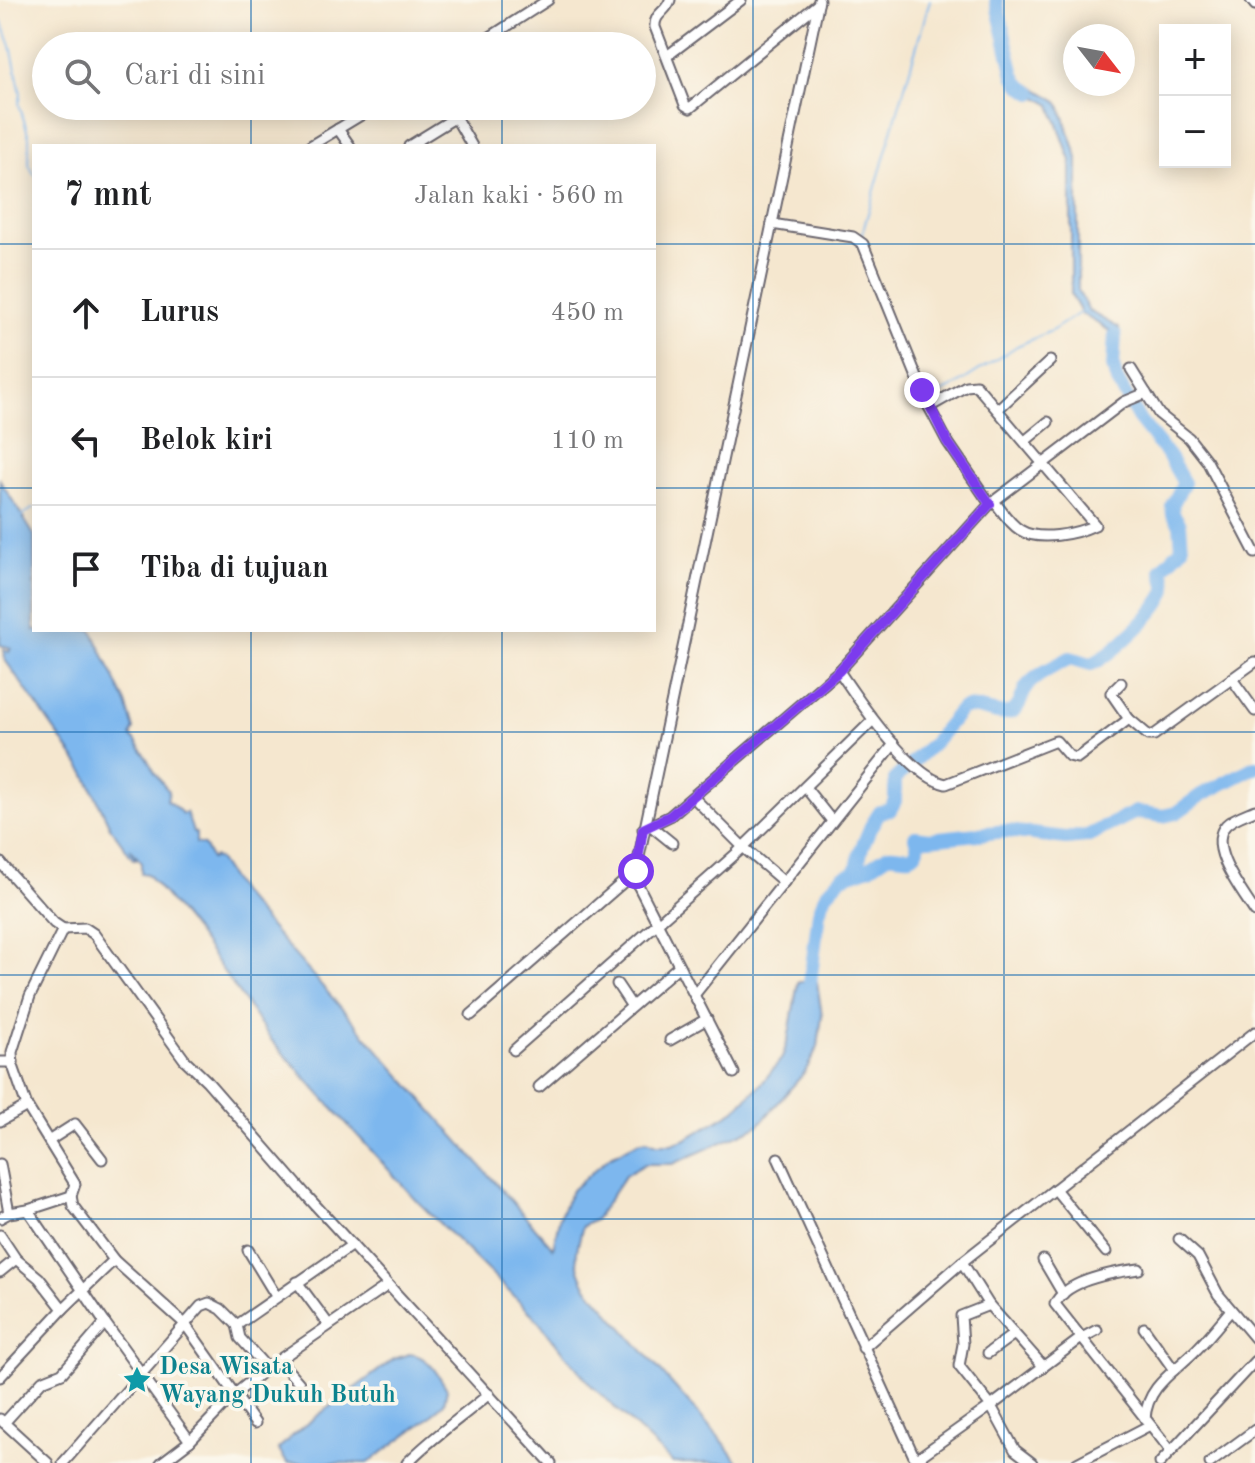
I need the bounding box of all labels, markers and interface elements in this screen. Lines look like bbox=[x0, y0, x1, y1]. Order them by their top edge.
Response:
north arrow bbox=[1063, 24, 1135, 96]
map controls bbox=[1159, 24, 1231, 168]
button: + bbox=[1159, 24, 1231, 96]
search box bbox=[32, 32, 656, 120]
icon: search bbox=[60, 54, 104, 98]
text: Cari di sini bbox=[124, 61, 265, 91]
button: − bbox=[1159, 96, 1231, 168]
text: 7 mnt bbox=[64, 179, 152, 213]
text: Jalan kaki · 560 m bbox=[414, 183, 624, 209]
icon: ahead bbox=[64, 291, 108, 335]
text: Lurus bbox=[140, 298, 219, 328]
text: 450 m bbox=[551, 300, 624, 326]
route end bbox=[904, 372, 940, 408]
icon: left bbox=[64, 419, 108, 463]
text: Belok kiri bbox=[140, 426, 273, 456]
text: 110 m bbox=[551, 428, 624, 454]
icon: arrive bbox=[64, 547, 108, 591]
text: Tiba di tujuan bbox=[140, 554, 329, 584]
route start bbox=[618, 853, 654, 889]
place label: Desa Wisata Wayang Dukuh Butuh bbox=[159, 1356, 396, 1408]
place icon: Desa Wisata Wayang Dukuh Butuh bbox=[122, 1365, 152, 1395]

